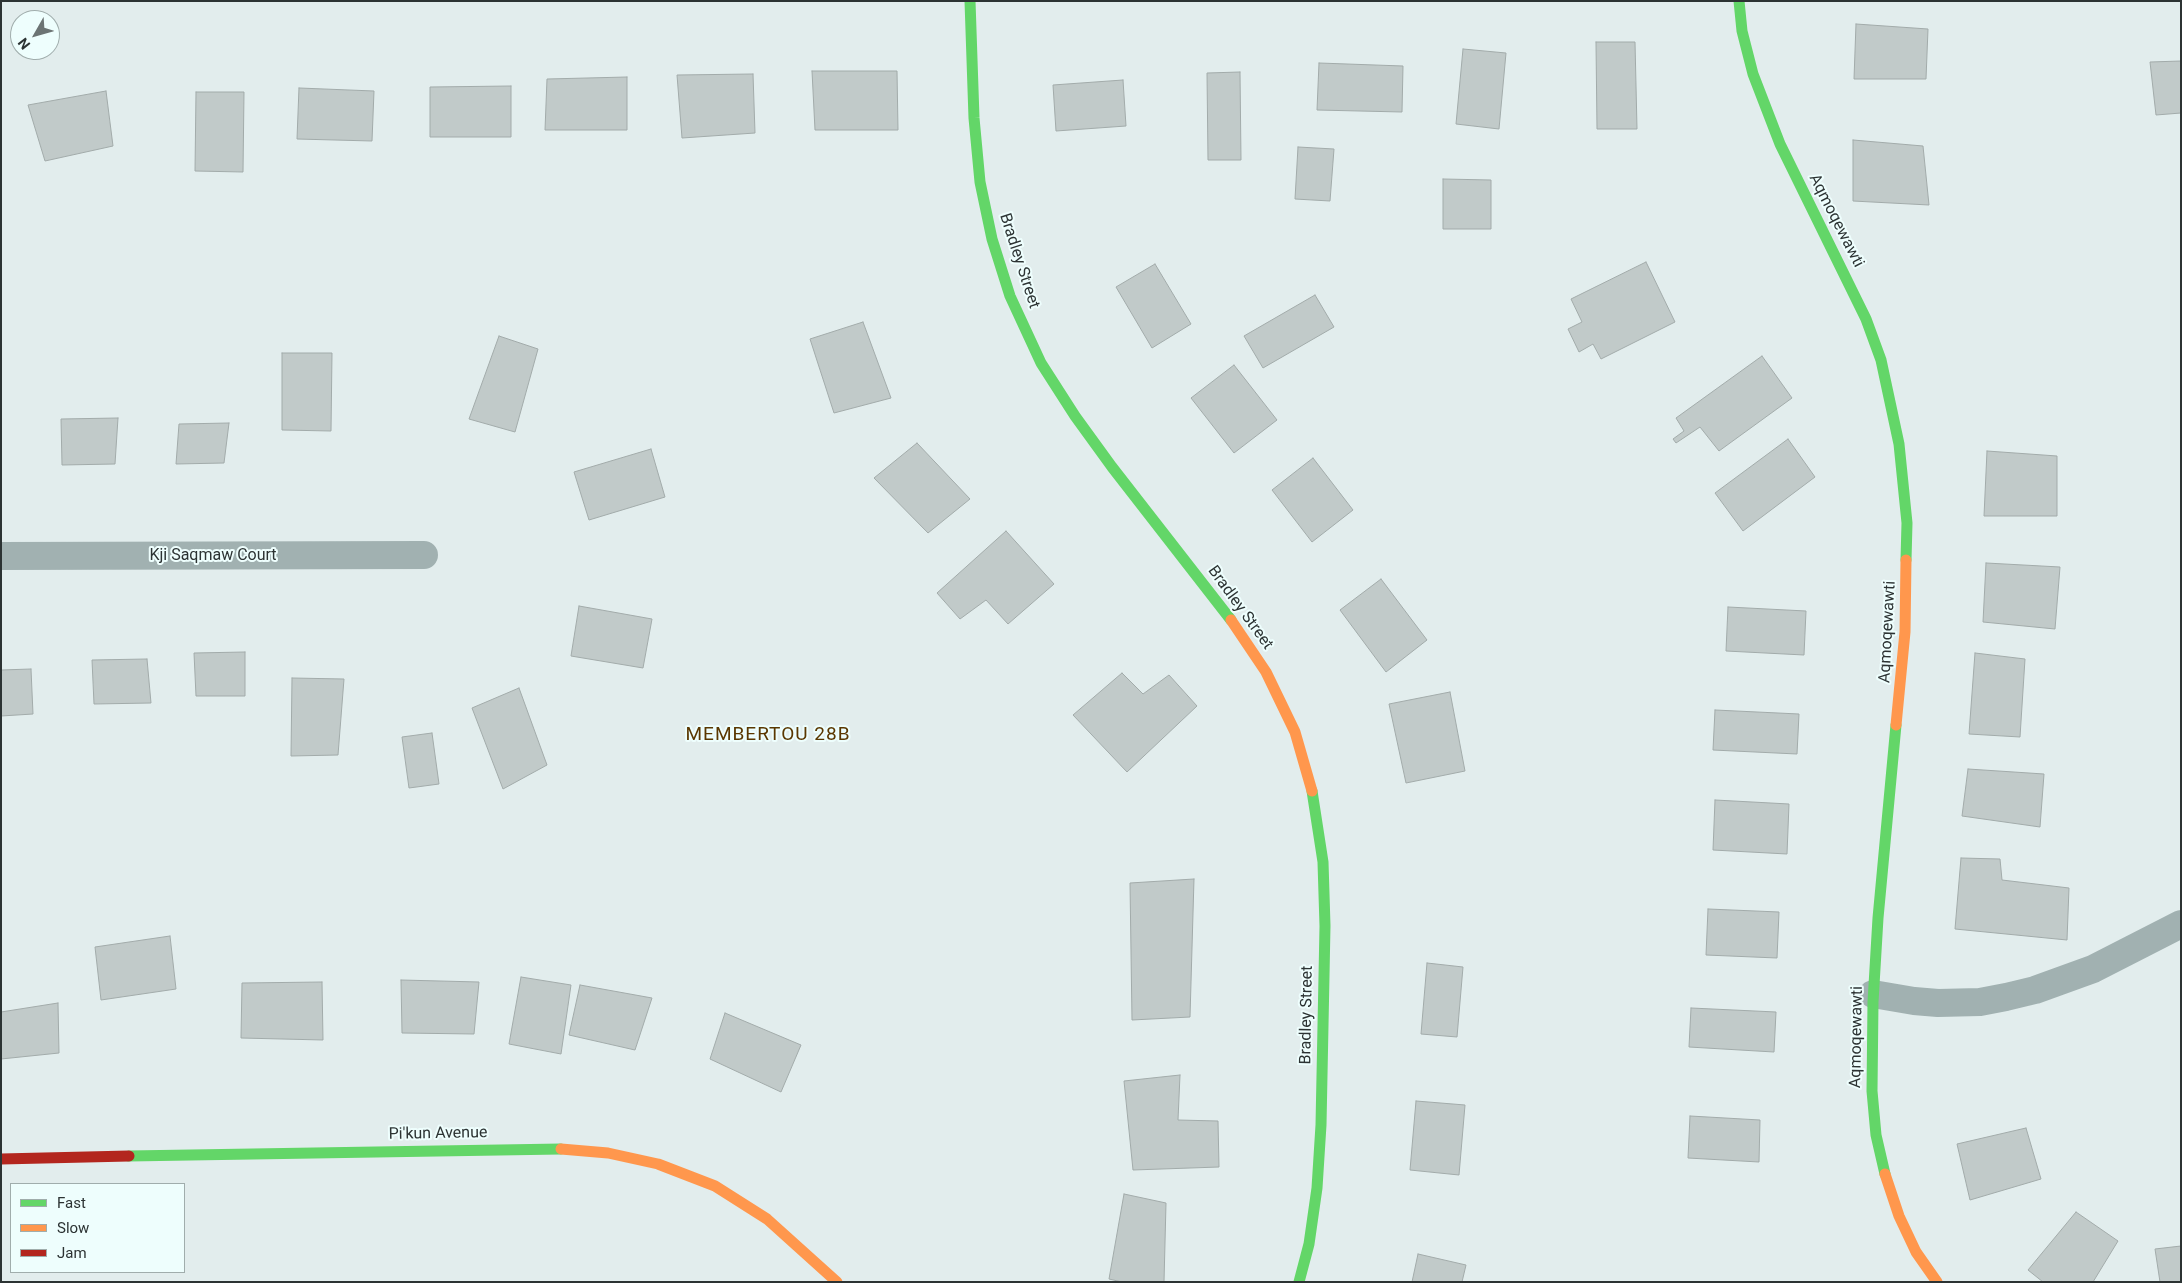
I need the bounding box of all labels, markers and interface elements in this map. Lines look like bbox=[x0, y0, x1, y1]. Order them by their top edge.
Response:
north arrow bbox=[10, 10, 60, 60]
text: N bbox=[15, 35, 33, 52]
street label: Aqmoqewawti bbox=[1804, 171, 1868, 271]
street label: Bradley Street bbox=[995, 211, 1043, 311]
street label: Kji Saqmaw Court bbox=[149, 546, 277, 566]
street label: Bradley Street bbox=[1203, 562, 1277, 654]
street label: Aqmoqewawti bbox=[1876, 580, 1900, 684]
district label: MEMBERTOU 28B bbox=[684, 724, 852, 746]
street label: Bradley Street bbox=[1297, 965, 1317, 1065]
street label: Aqmoqewawti bbox=[1847, 986, 1867, 1088]
street label: Pi'kun Avenue bbox=[388, 1124, 488, 1144]
legend bbox=[10, 1183, 185, 1273]
text: Fast bbox=[57, 1194, 86, 1212]
text: Slow bbox=[57, 1219, 89, 1237]
text: Jam bbox=[57, 1244, 87, 1262]

